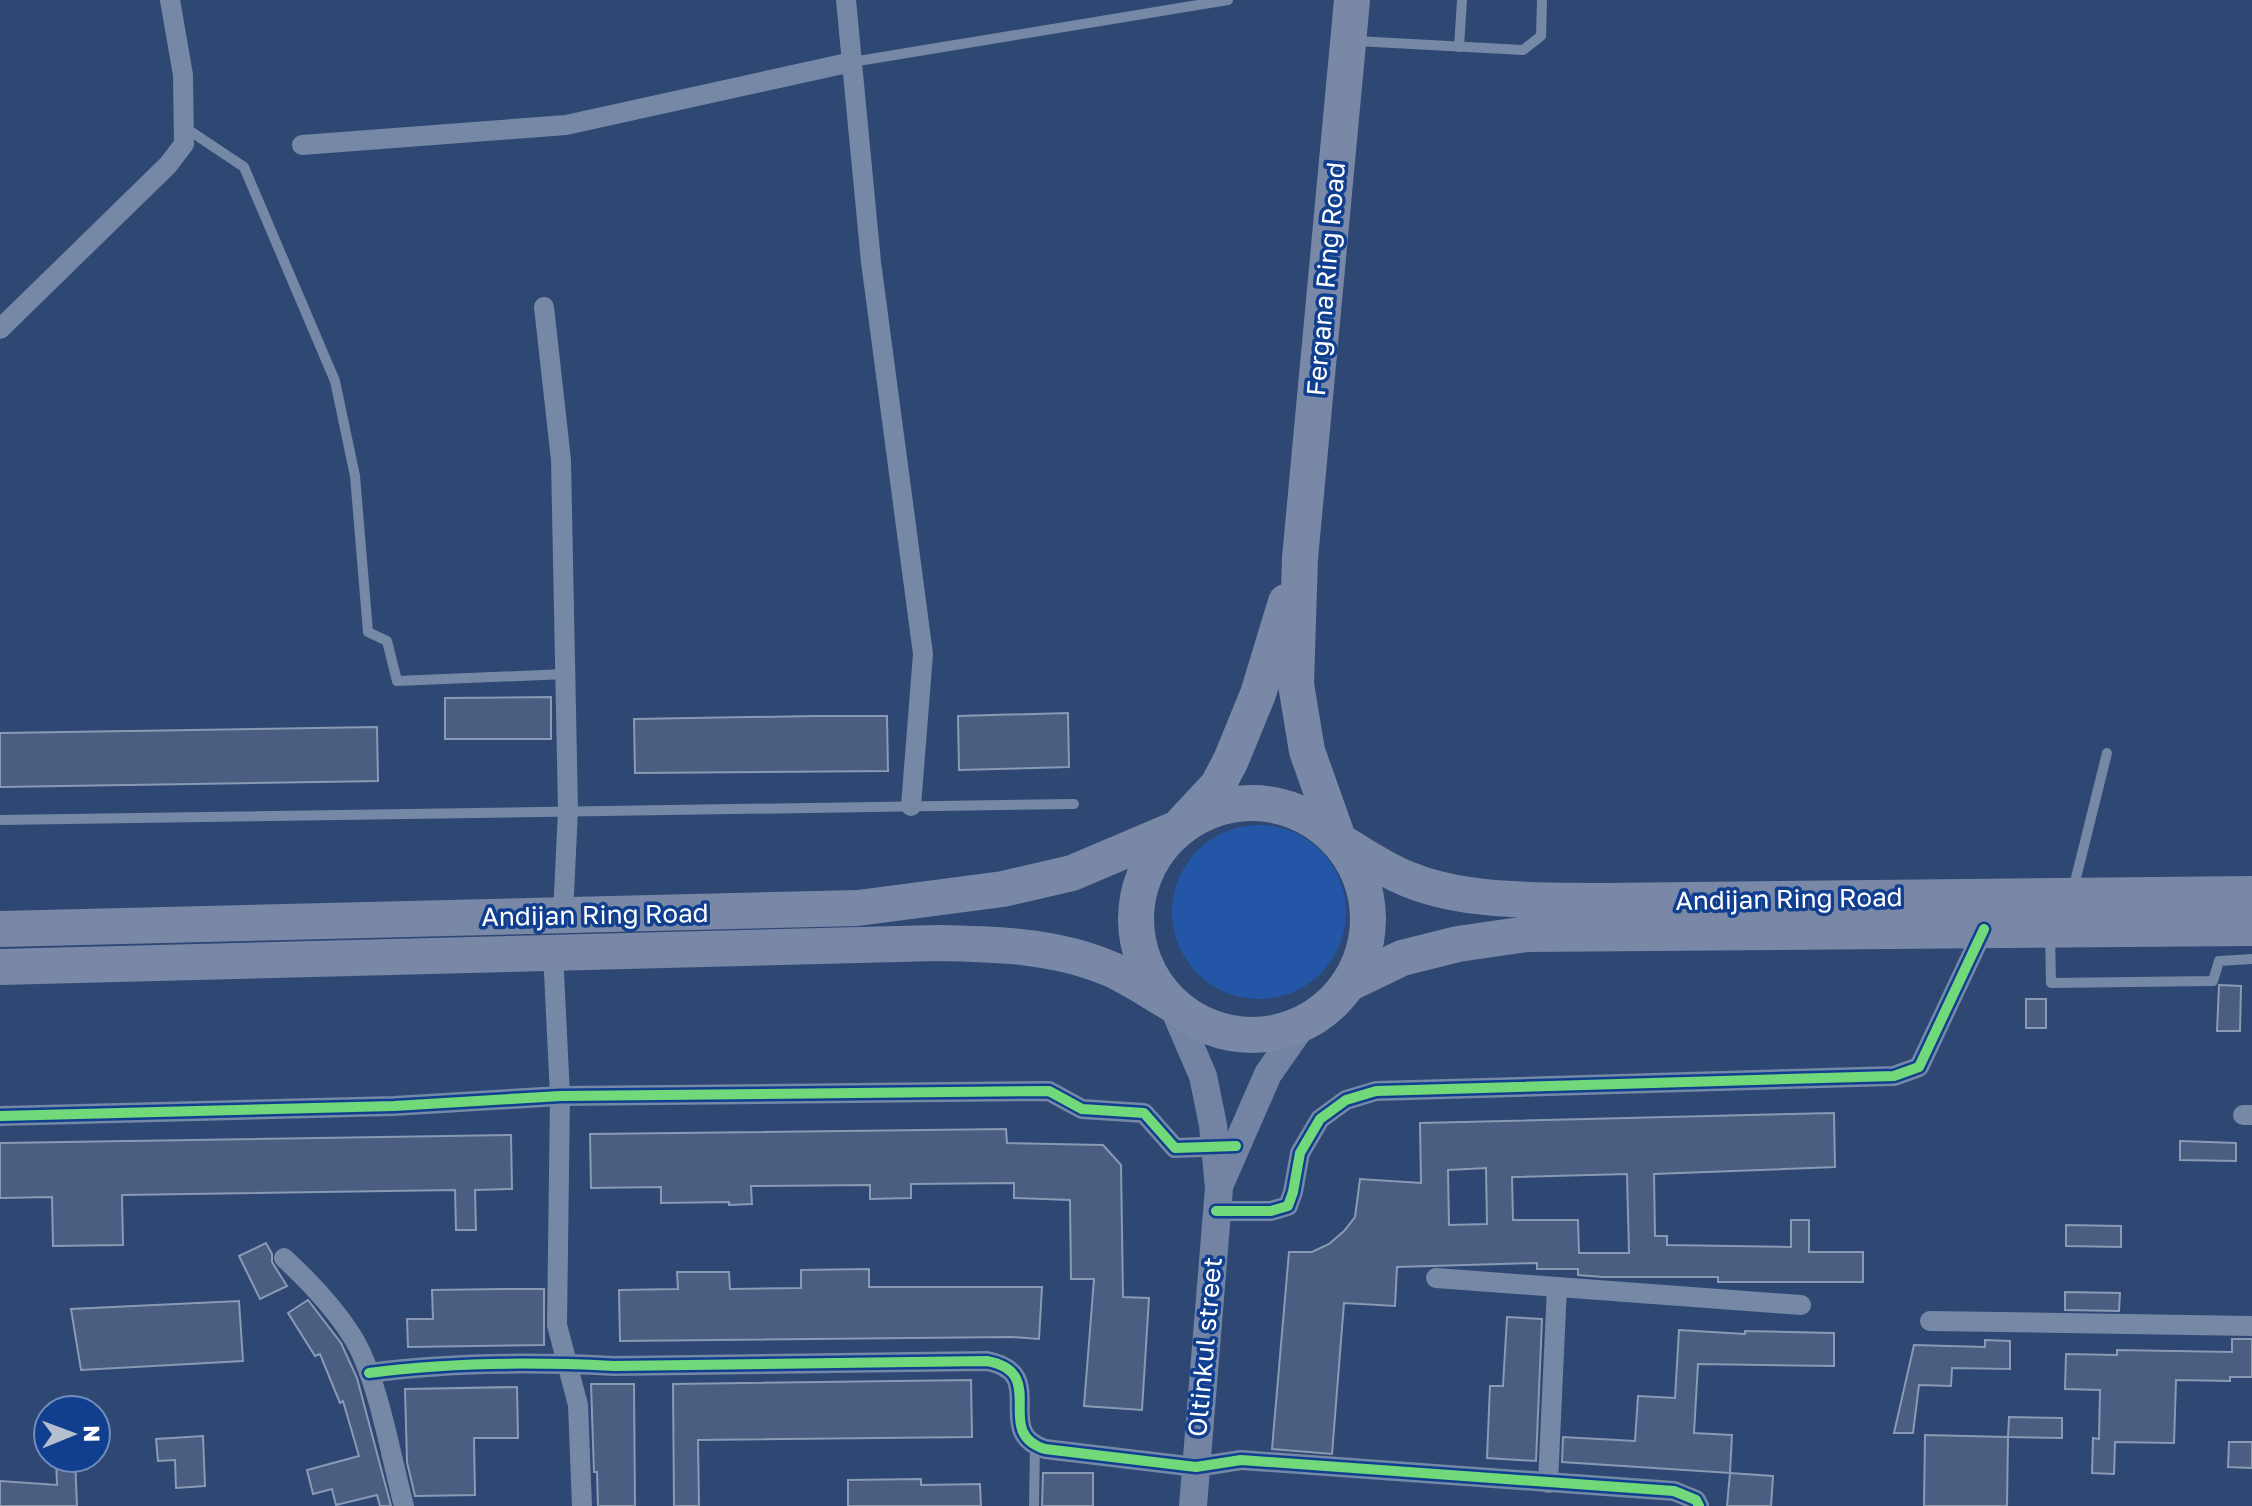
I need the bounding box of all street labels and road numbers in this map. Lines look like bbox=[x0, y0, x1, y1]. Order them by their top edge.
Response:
street label: Fergana Ring Road bbox=[1300, 161, 1351, 397]
street label: Andijan Ring Road bbox=[1675, 881, 1903, 916]
street label: Andijan Ring Road bbox=[481, 897, 709, 932]
street label: Oltinkul street bbox=[1181, 1256, 1228, 1438]

